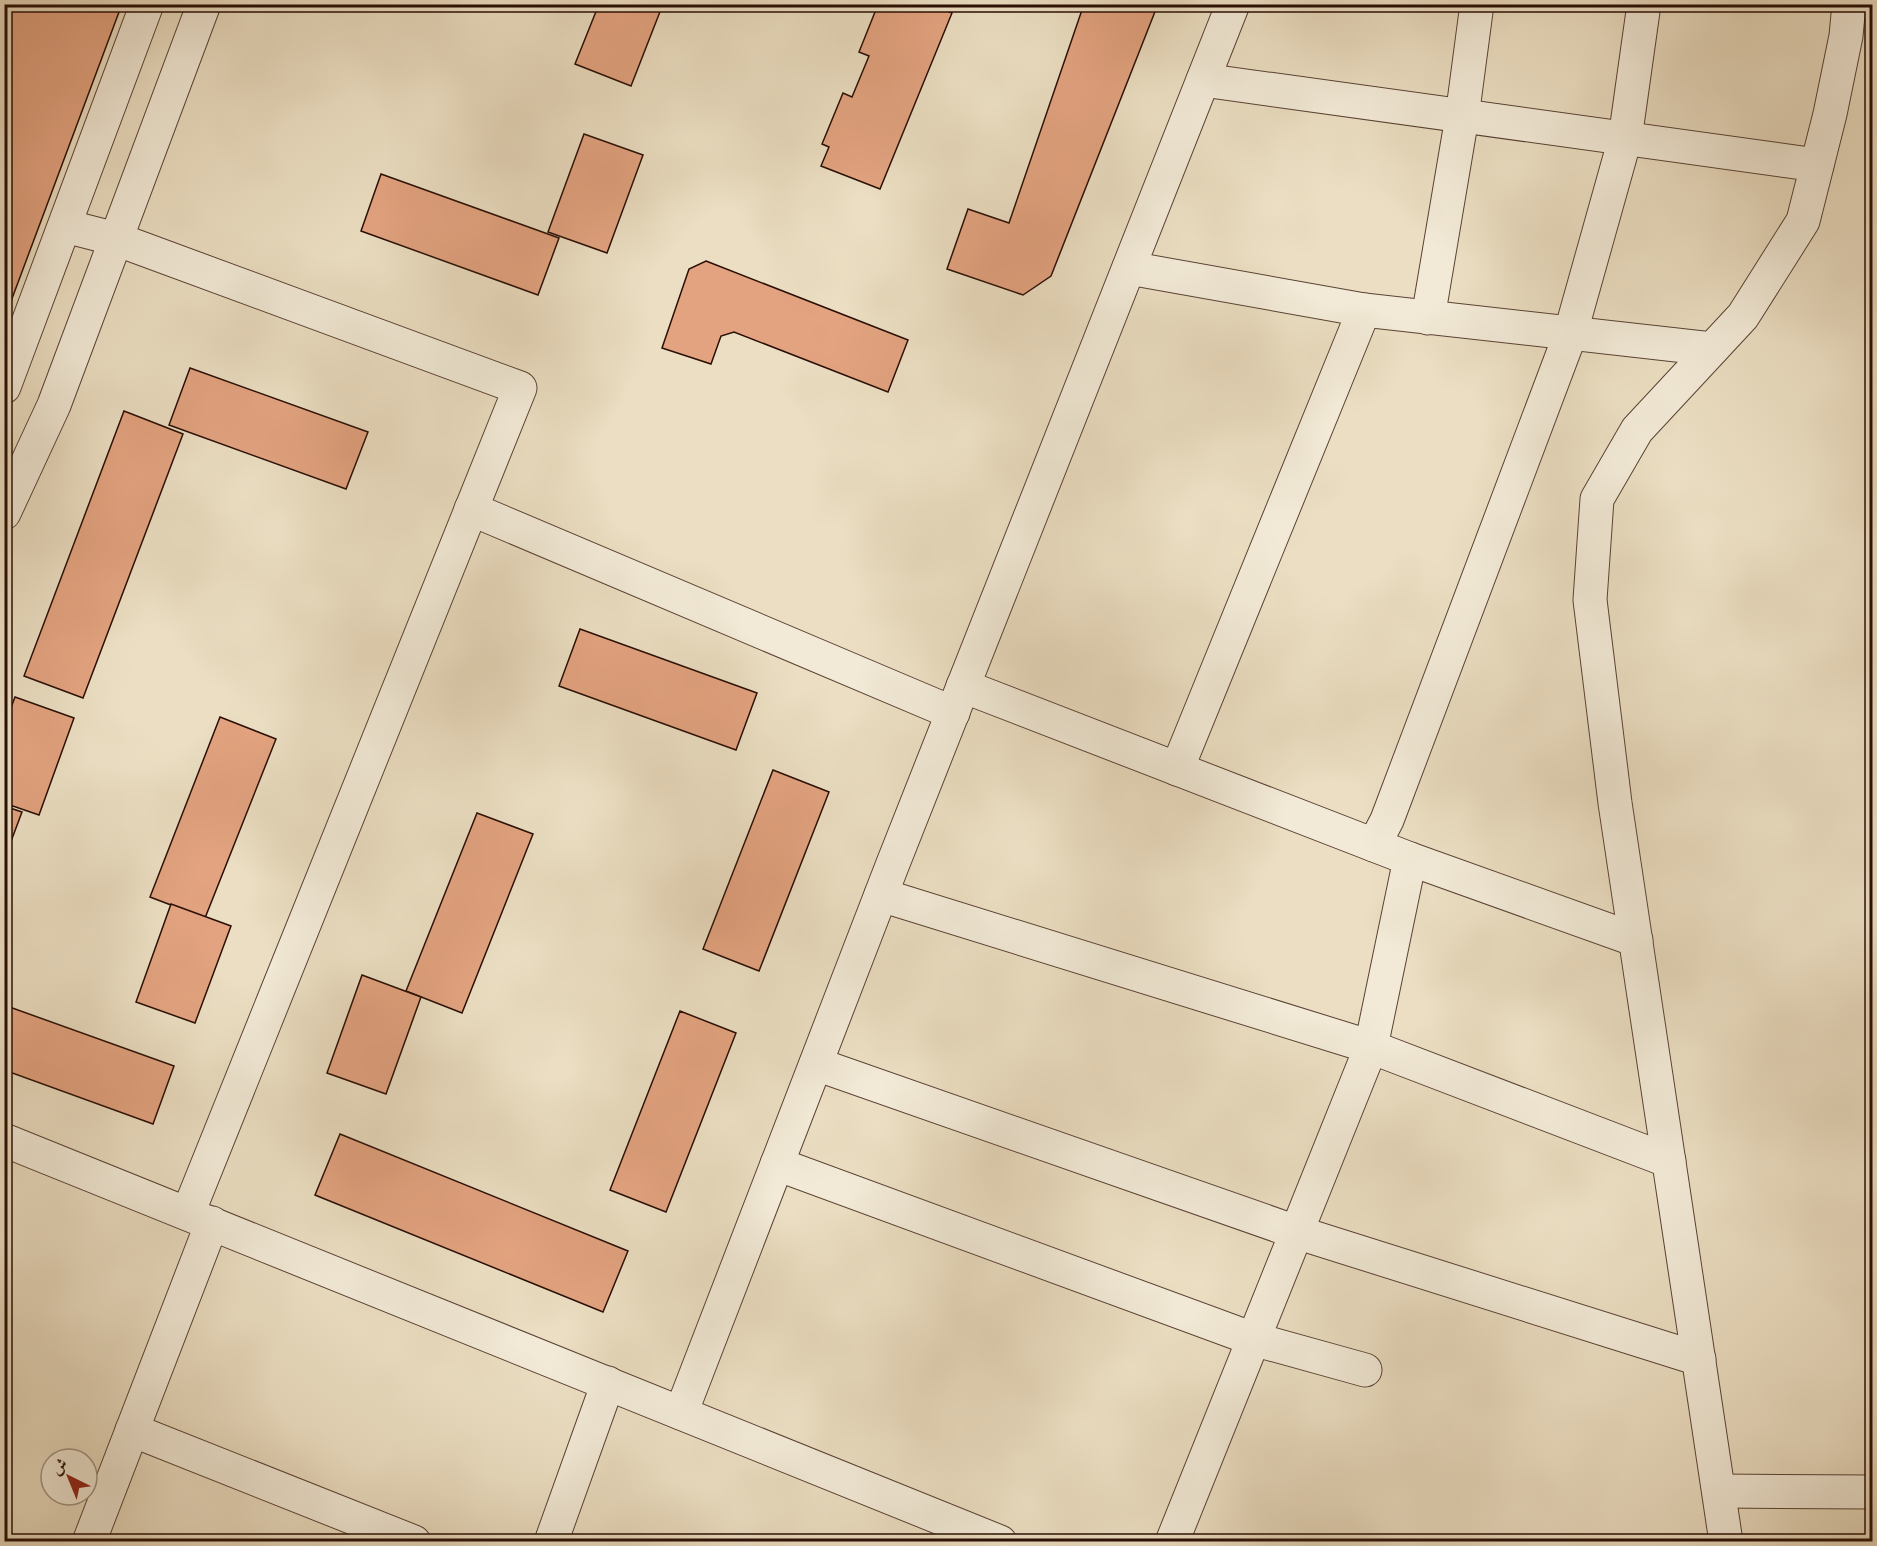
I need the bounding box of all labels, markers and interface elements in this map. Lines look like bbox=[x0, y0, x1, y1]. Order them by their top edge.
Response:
north arrow bbox=[39, 1447, 99, 1507]
text: ش bbox=[47, 1454, 74, 1482]

